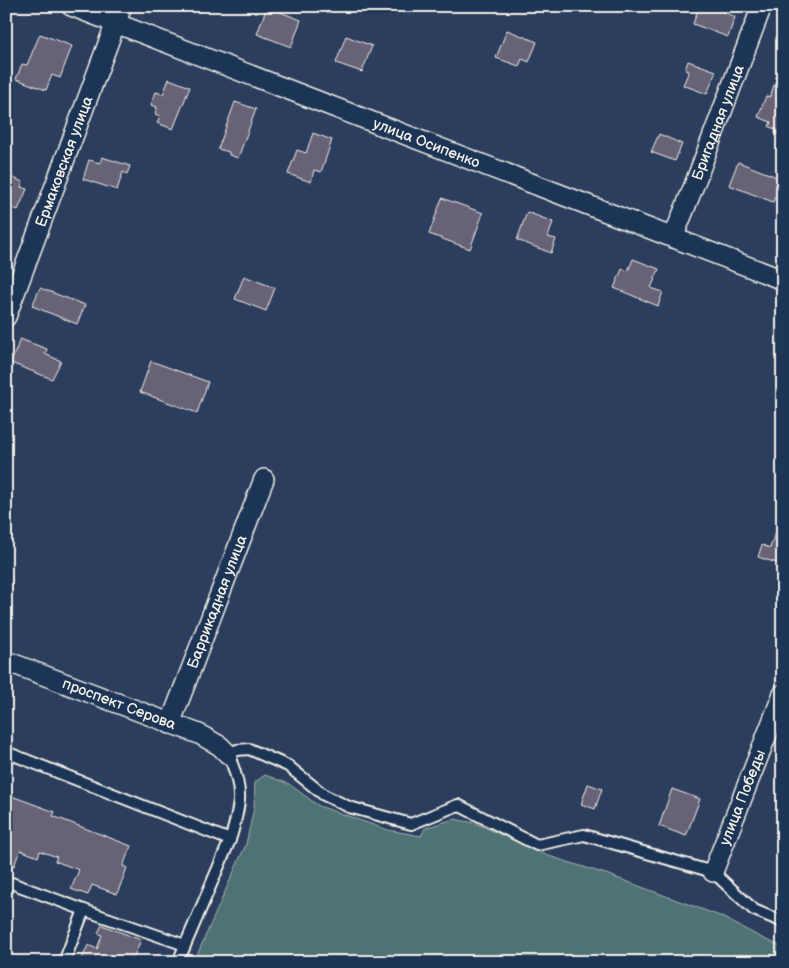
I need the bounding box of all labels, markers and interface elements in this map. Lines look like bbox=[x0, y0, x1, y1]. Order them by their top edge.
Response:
street label: Бригадная улица bbox=[688, 62, 749, 183]
street label: Ермаковская улица bbox=[31, 93, 98, 230]
street label: улица Осипенко bbox=[370, 114, 483, 173]
street label: Баррикадная улица bbox=[183, 532, 252, 671]
street label: проспект Серова bbox=[60, 674, 179, 734]
street label: улица Победы bbox=[715, 747, 770, 848]

